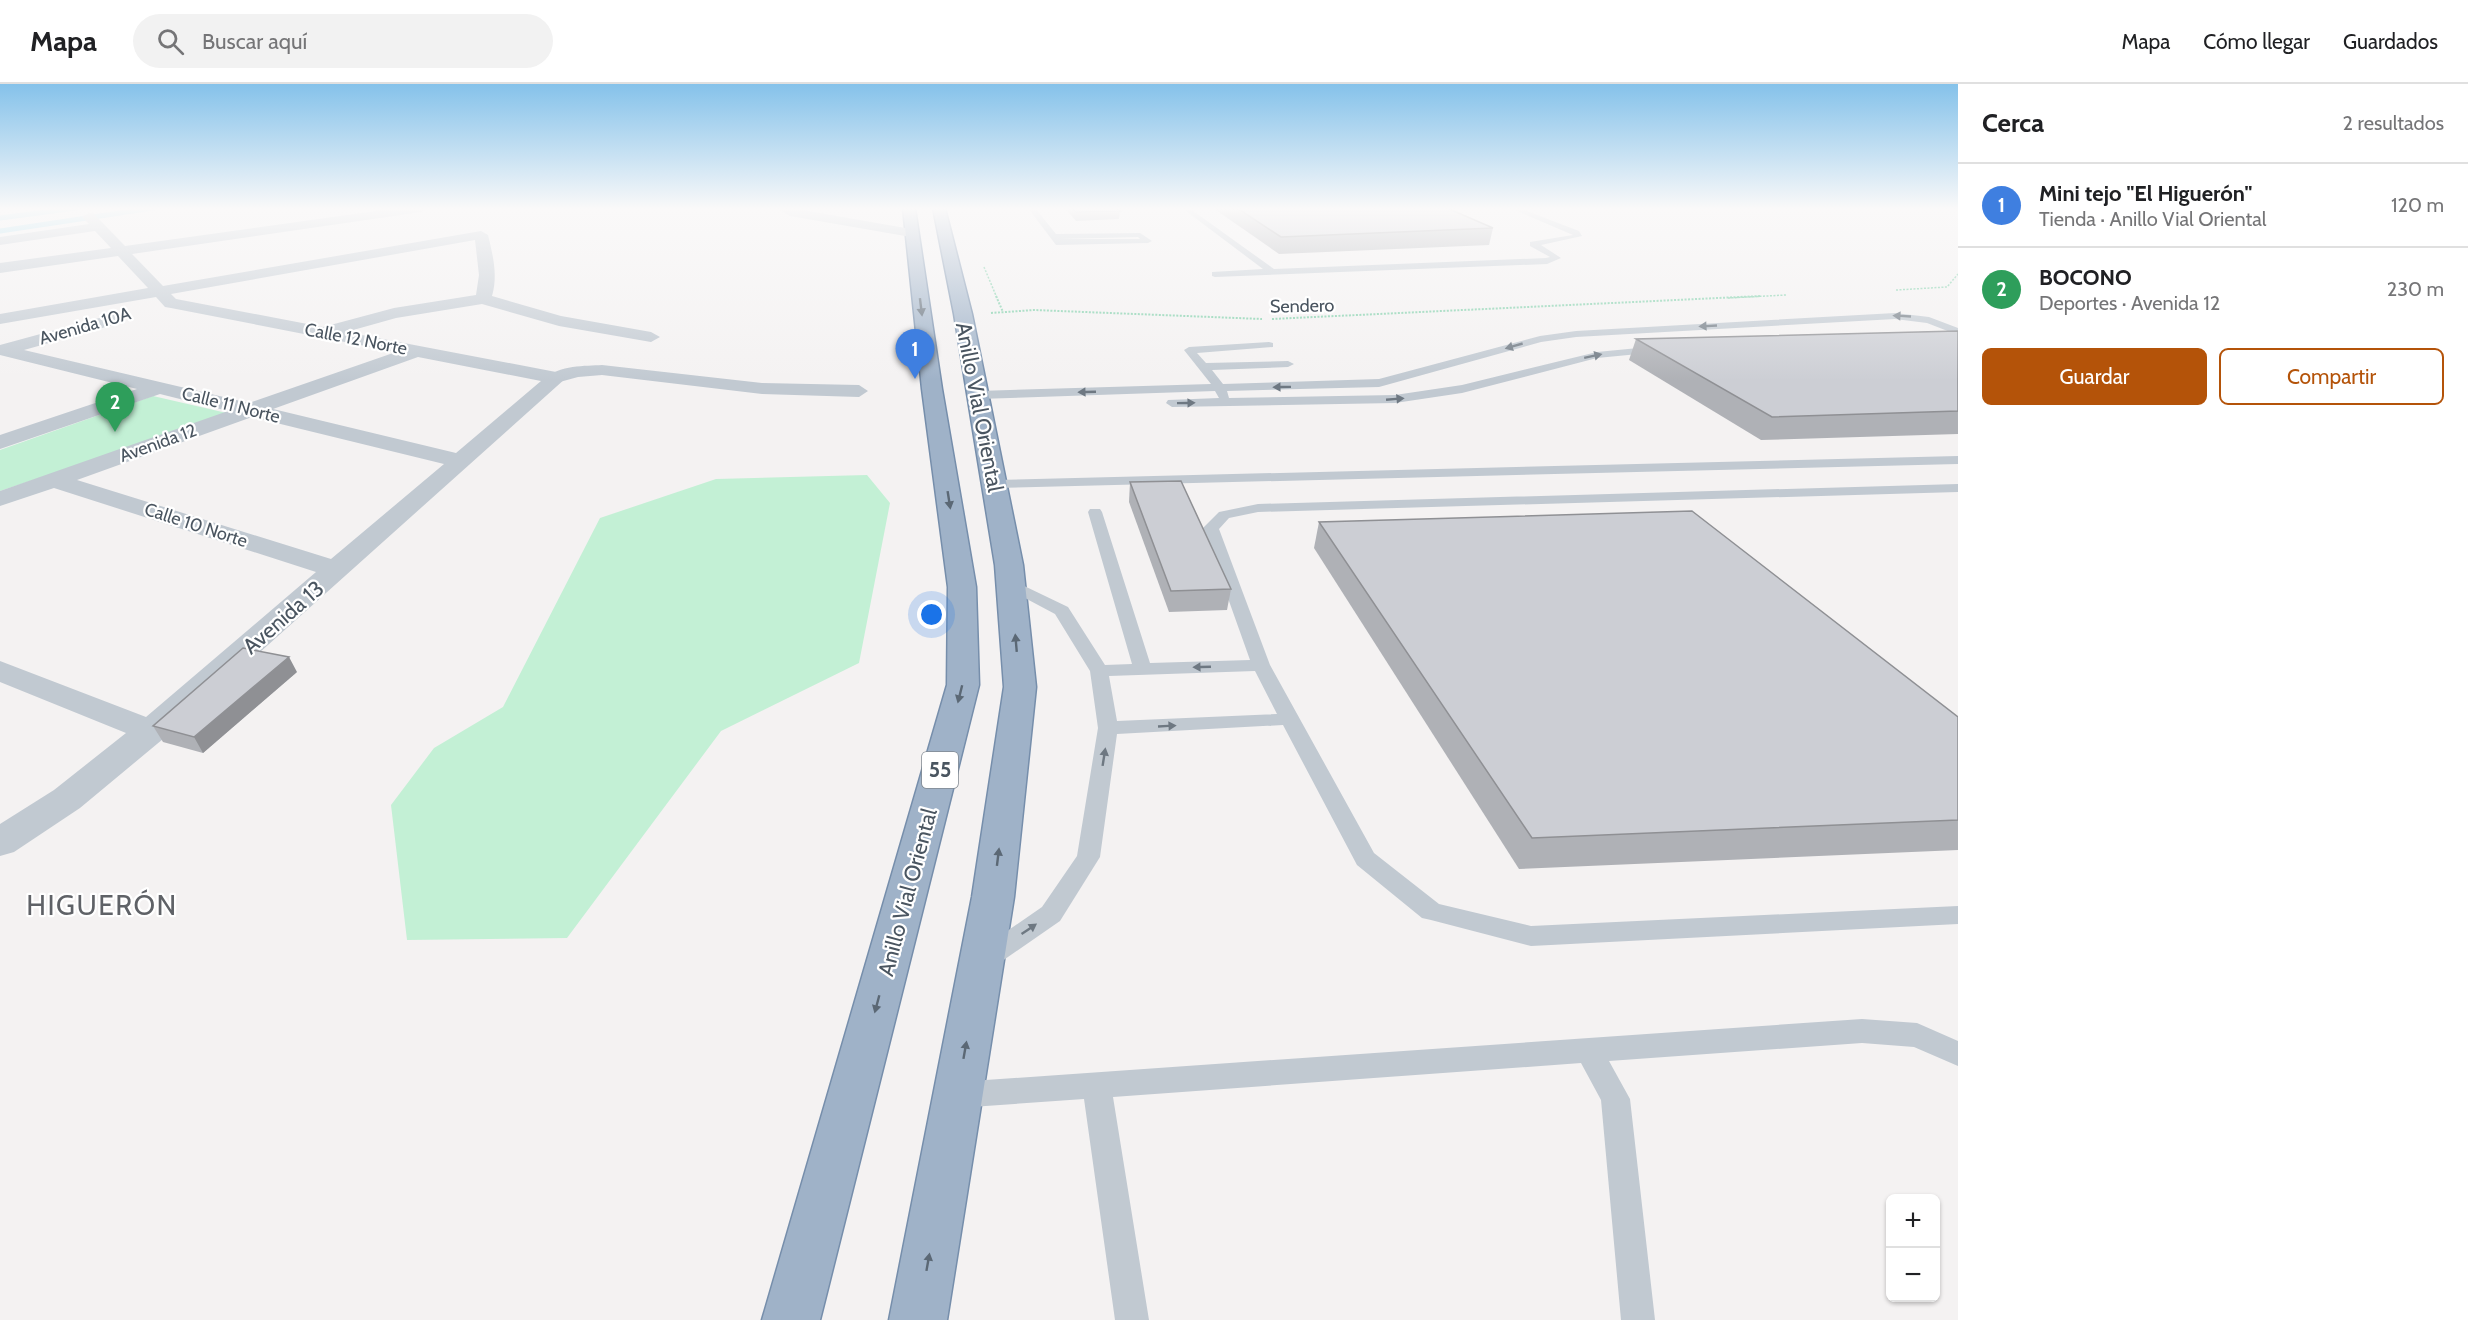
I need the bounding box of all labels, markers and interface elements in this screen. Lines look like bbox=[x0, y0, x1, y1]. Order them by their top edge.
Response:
search box bbox=[133, 14, 553, 68]
text: Mapa bbox=[30, 24, 97, 58]
icon: search bbox=[154, 25, 187, 58]
text: Buscar aquí bbox=[202, 28, 307, 55]
text: Mapa bbox=[2122, 29, 2170, 54]
text: Cómo llegar bbox=[2203, 29, 2310, 54]
text: Guardados bbox=[2343, 29, 2438, 54]
text: Cerca bbox=[1982, 107, 2044, 139]
text: 2 resultados bbox=[2343, 111, 2444, 135]
text: Mini tejo "El Higuerón" bbox=[2039, 180, 2252, 207]
text: 1 bbox=[1998, 193, 2005, 217]
text: 120 m bbox=[2391, 193, 2444, 217]
text: Tienda · Anillo Vial Oriental bbox=[2039, 207, 2266, 231]
text: BOCONO bbox=[2039, 264, 2132, 291]
text: 2 bbox=[1996, 277, 2007, 301]
text: 230 m bbox=[2387, 277, 2444, 301]
text: Deportes · Avenida 12 bbox=[2039, 291, 2220, 315]
street label: Sendero bbox=[1270, 294, 1334, 318]
one-way arrow bbox=[916, 298, 926, 317]
street label: Avenida 10A bbox=[37, 302, 133, 350]
one-way arrow bbox=[1893, 312, 1912, 321]
street label: Calle 12 Norte bbox=[303, 318, 409, 360]
street label: Anillo Vial Oriental bbox=[950, 320, 1009, 495]
one-way arrow bbox=[1698, 322, 1717, 331]
pin: 1 bbox=[896, 330, 934, 379]
one-way arrow bbox=[1505, 342, 1523, 351]
button: Guardar bbox=[1982, 348, 2207, 405]
button: Compartir bbox=[2219, 348, 2444, 405]
one-way arrow bbox=[1584, 351, 1603, 360]
pin: 2 bbox=[96, 382, 134, 432]
street label: Calle 11 Norte bbox=[180, 382, 282, 428]
one-way arrow bbox=[1272, 382, 1291, 392]
one-way arrow bbox=[1077, 388, 1096, 397]
one-way arrow bbox=[1386, 394, 1405, 404]
one-way arrow bbox=[1176, 398, 1195, 408]
street label: Avenida 12 bbox=[117, 419, 199, 467]
one-way arrow bbox=[944, 491, 953, 510]
street label: Calle 10 Norte bbox=[142, 498, 250, 552]
street label: Avenida 13 bbox=[237, 575, 329, 660]
your location bbox=[917, 600, 946, 629]
one-way arrow bbox=[1011, 633, 1021, 652]
one-way arrow bbox=[1193, 663, 1212, 672]
one-way arrow bbox=[955, 685, 965, 703]
one-way arrow bbox=[1157, 721, 1176, 730]
one-way arrow bbox=[1099, 748, 1108, 767]
road number: 55 bbox=[922, 752, 958, 788]
street label: Anillo Vial Oriental bbox=[872, 805, 943, 979]
one-way arrow bbox=[993, 848, 1003, 867]
district label: HIGUERÓN bbox=[26, 888, 178, 922]
one-way arrow bbox=[1021, 924, 1037, 935]
one-way arrow bbox=[871, 995, 881, 1013]
one-way arrow bbox=[961, 1040, 970, 1059]
map controls bbox=[1886, 1194, 1940, 1302]
button: + bbox=[1886, 1194, 1940, 1248]
button: − bbox=[1886, 1248, 1940, 1302]
one-way arrow bbox=[924, 1253, 933, 1272]

